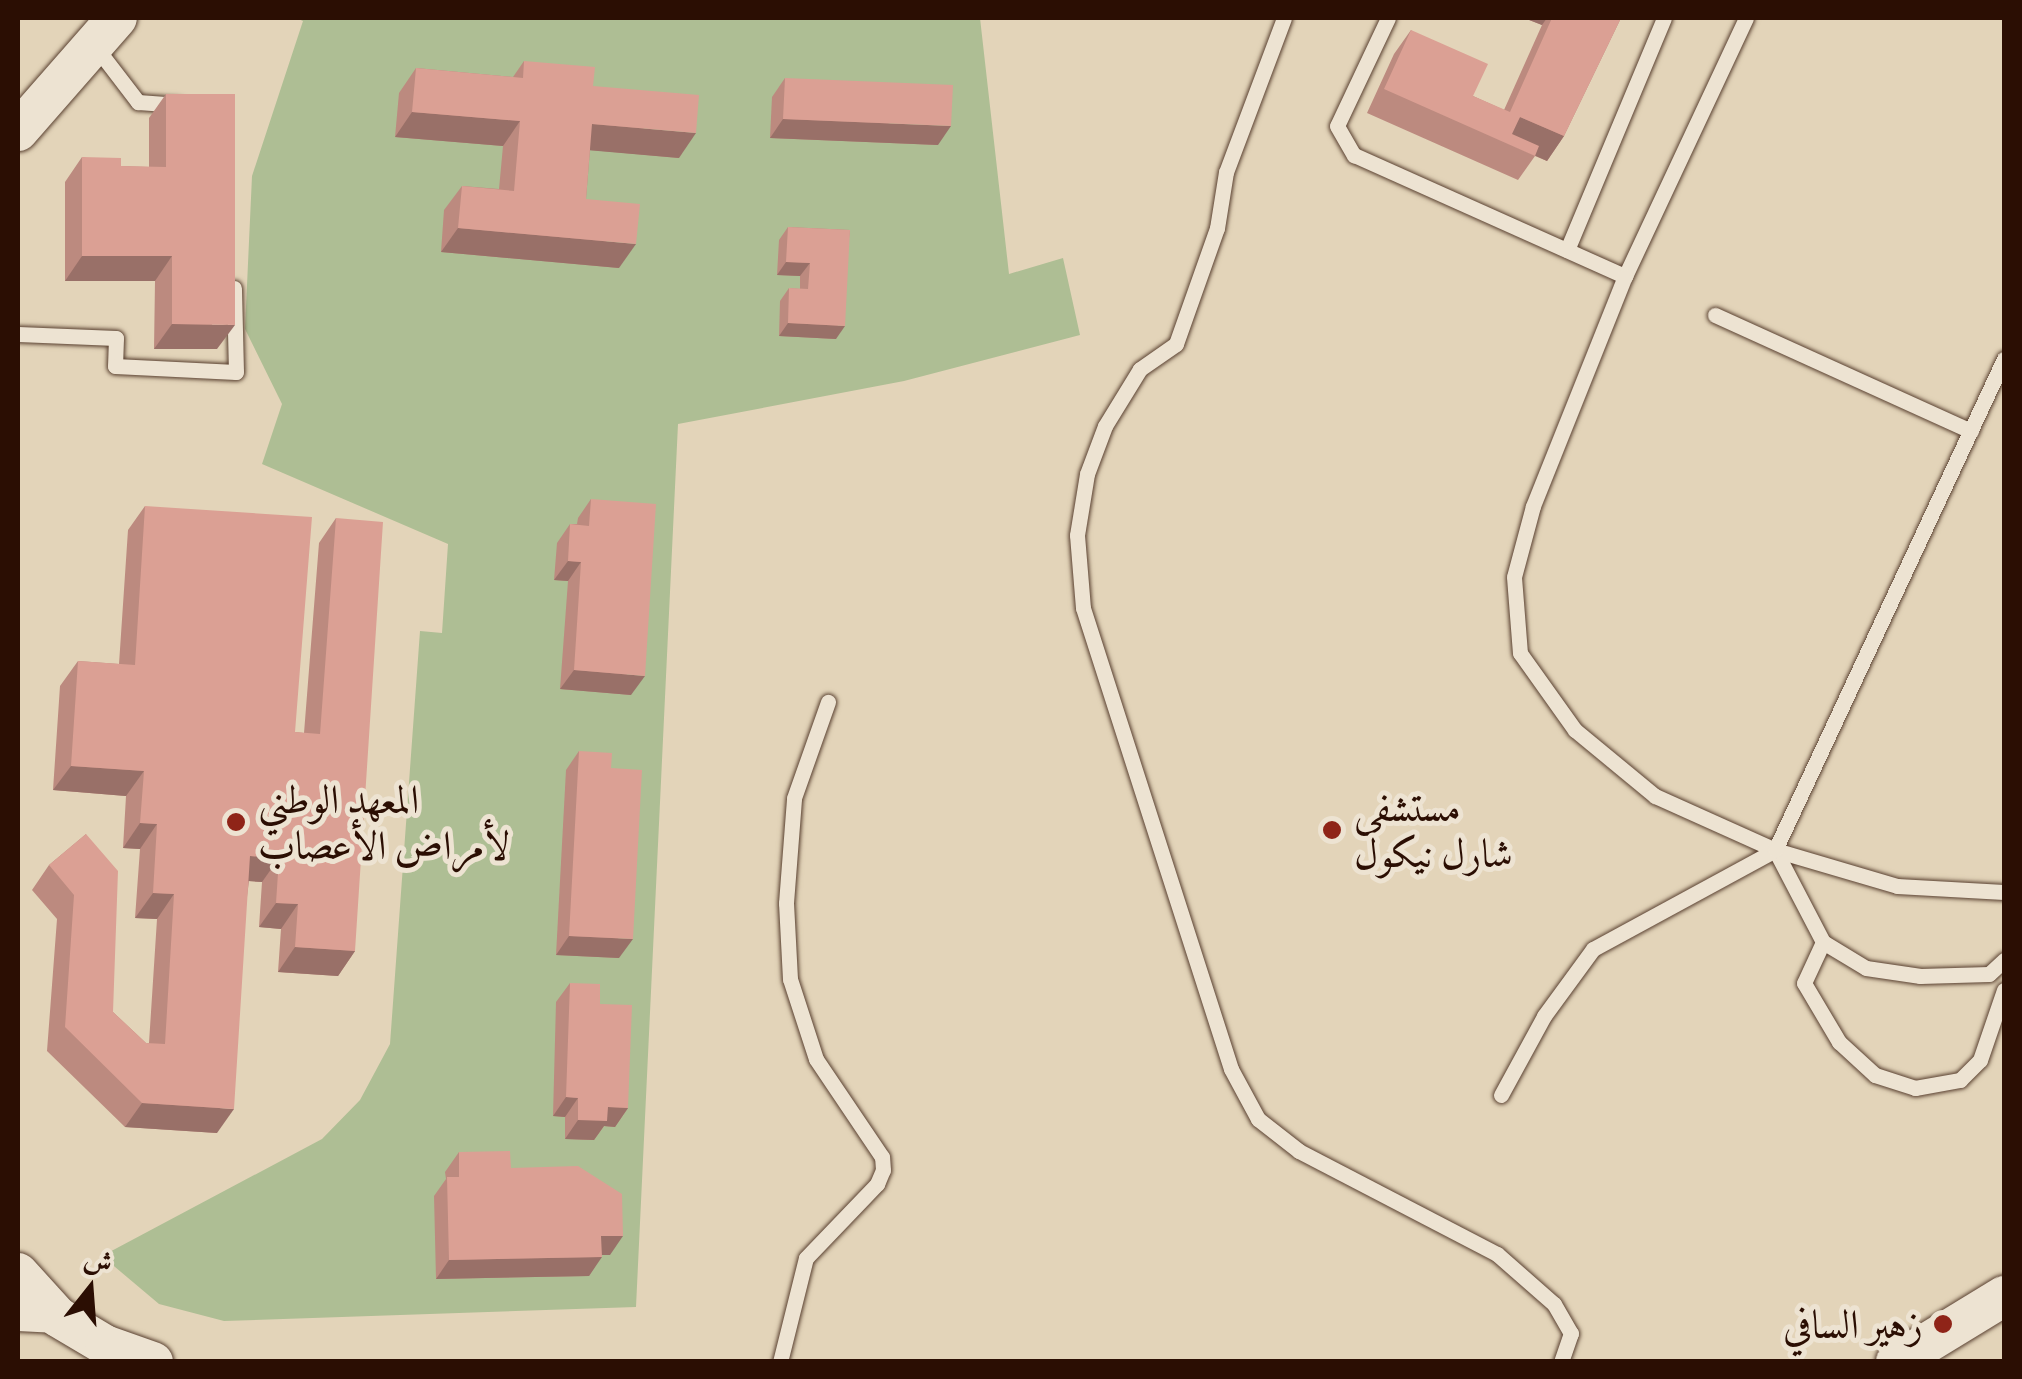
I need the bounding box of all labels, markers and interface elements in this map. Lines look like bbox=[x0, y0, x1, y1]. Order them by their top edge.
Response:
place label: المعهد الوطني لأمراض الأعصاب bbox=[258, 775, 510, 869]
place label: مستشفى شارل نيكول bbox=[1354, 783, 1513, 877]
marker: المعهد الوطني لأمراض الأعصاب bbox=[223, 809, 249, 835]
marker: مستشفى شارل نيكول bbox=[1319, 817, 1345, 843]
north arrow bbox=[40, 1239, 140, 1339]
text: ش bbox=[80, 1239, 117, 1282]
place label: زهير السافي bbox=[1783, 1300, 1923, 1348]
marker: زهير السافي bbox=[1932, 1313, 1954, 1335]

